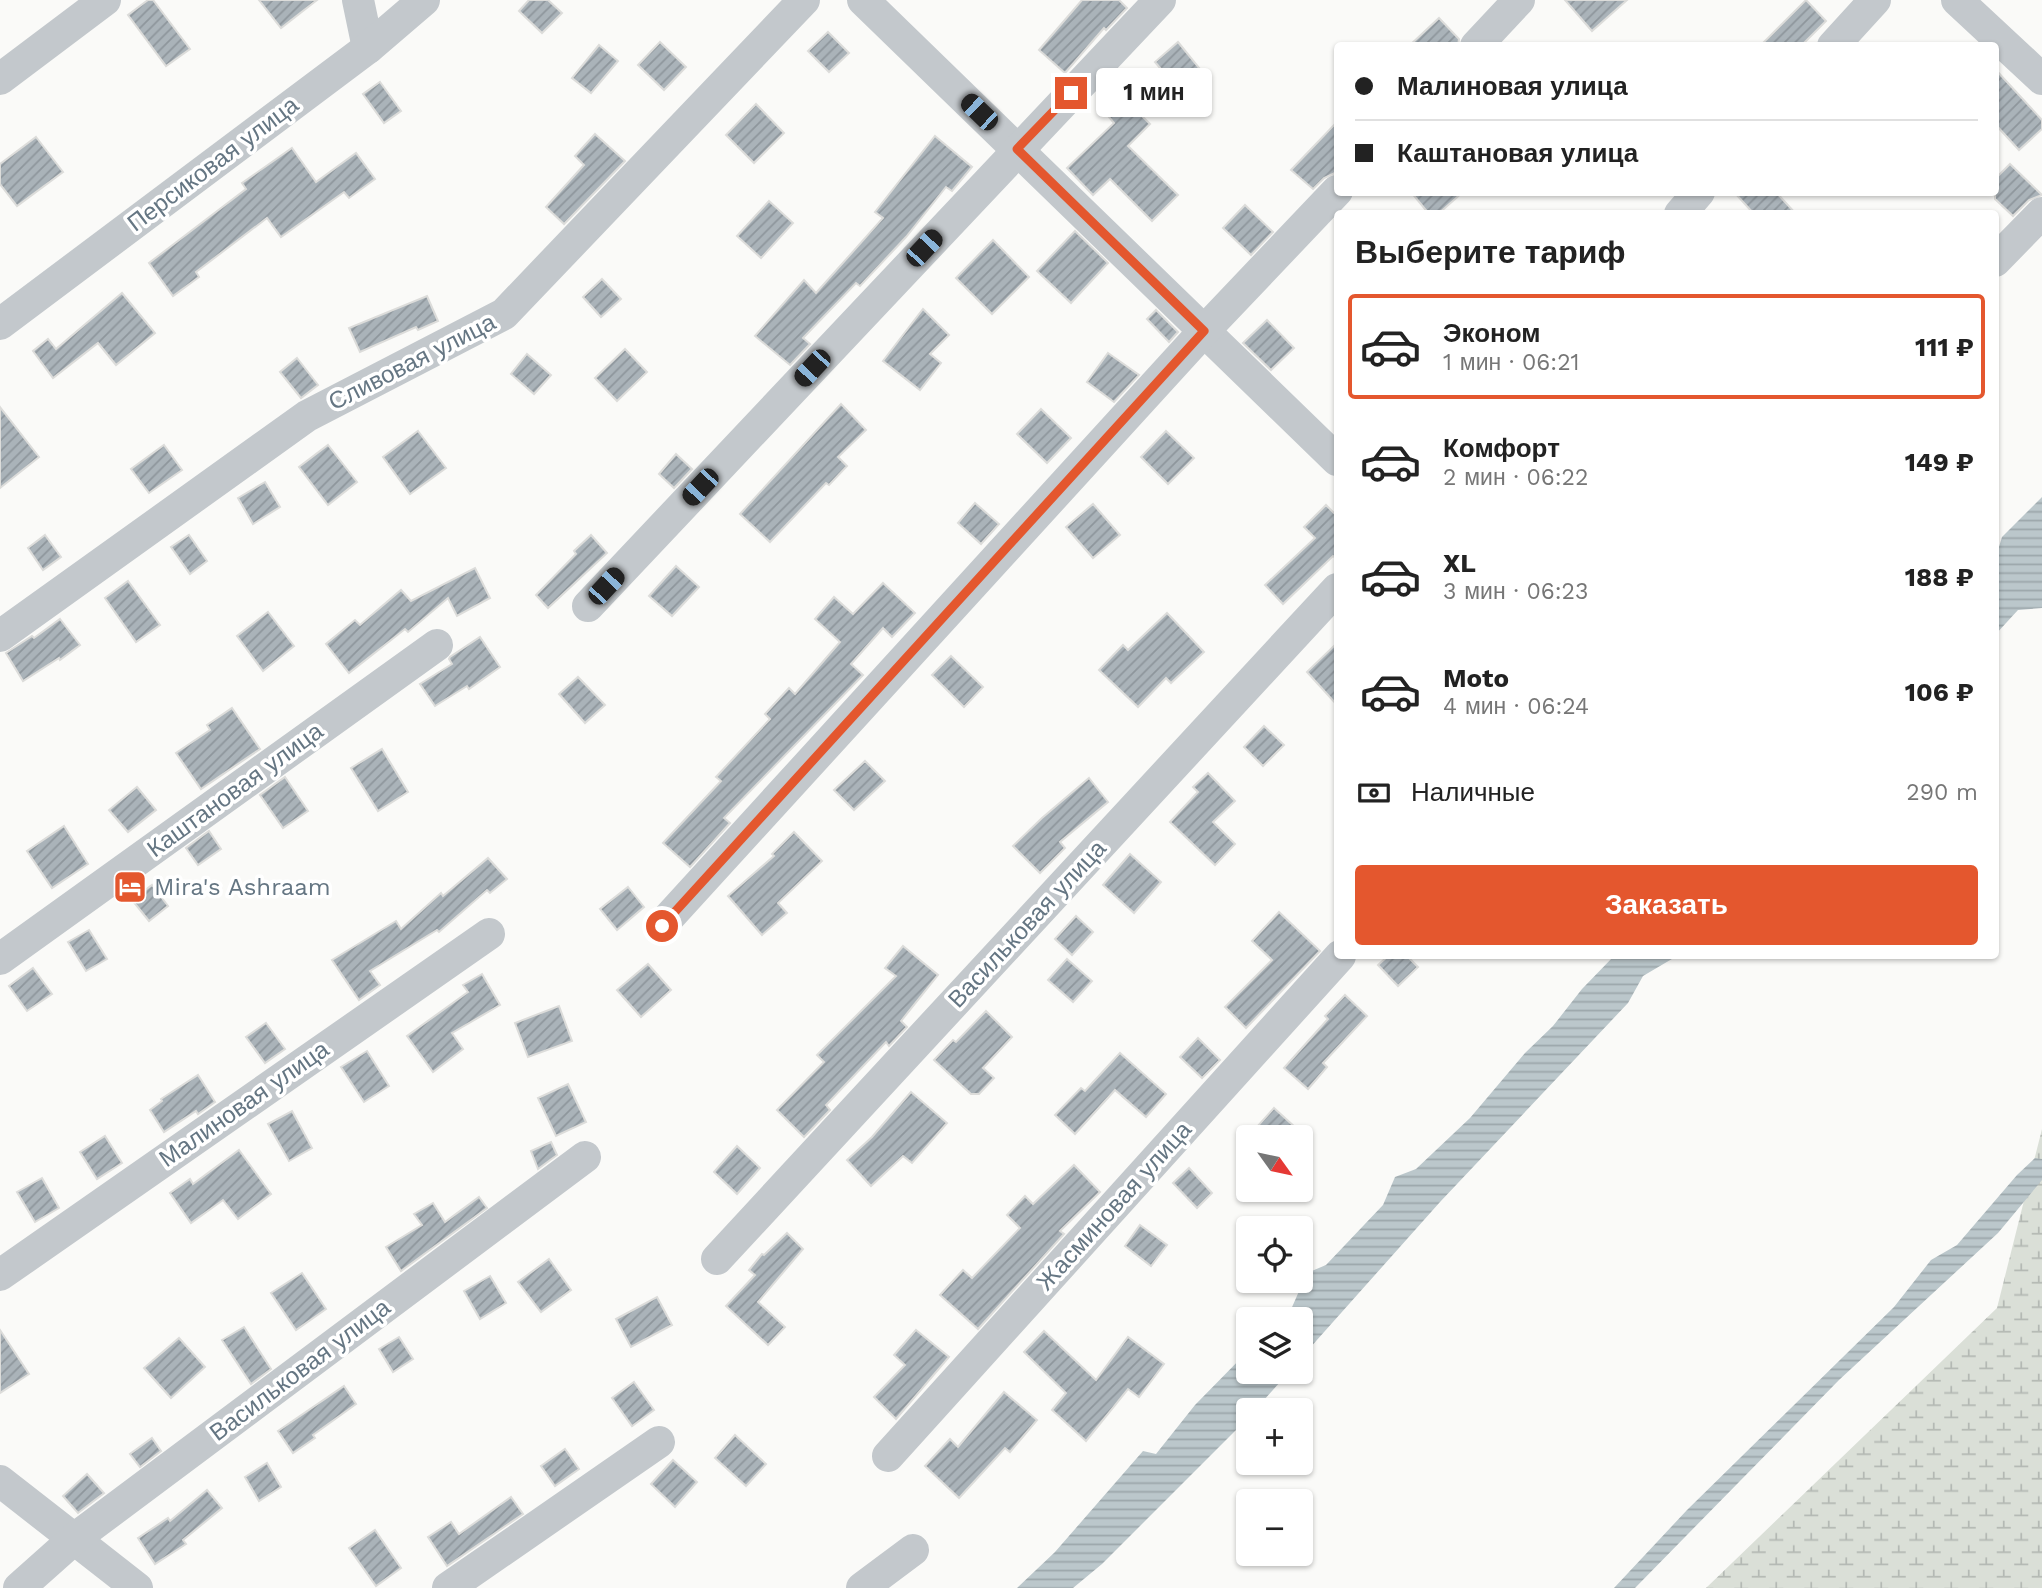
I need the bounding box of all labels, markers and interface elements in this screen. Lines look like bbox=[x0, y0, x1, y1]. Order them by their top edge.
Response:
callout: 1 мин bbox=[1096, 68, 1211, 118]
text: Малиновая улица bbox=[1397, 71, 1628, 101]
route end bbox=[1055, 77, 1087, 109]
text: 1 мин bbox=[1123, 79, 1185, 106]
street label: Персиковая улица bbox=[122, 90, 304, 237]
car bbox=[957, 90, 1002, 134]
text: Каштановая улица bbox=[1397, 138, 1638, 168]
car bbox=[902, 225, 947, 271]
text: Выберите тариф bbox=[1355, 233, 1626, 271]
street label: Сливовая улица bbox=[324, 308, 501, 416]
icon: car bbox=[1359, 315, 1422, 378]
text: Эконом bbox=[1443, 318, 1541, 348]
text: 111 ₽ bbox=[1915, 332, 1974, 362]
car bbox=[790, 345, 835, 391]
text: 1 мин · 06:21 bbox=[1443, 349, 1580, 376]
icon: car bbox=[1359, 430, 1422, 493]
text: Комфорт bbox=[1443, 433, 1560, 463]
text: 149 ₽ bbox=[1905, 447, 1974, 477]
car bbox=[678, 464, 723, 510]
text: 2 мин · 06:22 bbox=[1443, 464, 1588, 491]
icon: car bbox=[1359, 545, 1422, 608]
text: XL bbox=[1443, 548, 1476, 578]
text: 188 ₽ bbox=[1905, 562, 1974, 592]
car bbox=[584, 563, 629, 609]
text: 3 мин · 06:23 bbox=[1443, 578, 1588, 605]
icon: car bbox=[1359, 660, 1422, 723]
text: Moto bbox=[1443, 663, 1509, 693]
text: 106 ₽ bbox=[1905, 677, 1974, 707]
text: 4 мин · 06:24 bbox=[1443, 693, 1589, 720]
street label: Каштановая улица bbox=[142, 717, 329, 863]
icon: cash bbox=[1355, 774, 1393, 812]
text: Наличные bbox=[1411, 777, 1535, 807]
text: 290 m bbox=[1906, 779, 1978, 806]
street label: Васильковая улица bbox=[942, 834, 1112, 1013]
button: Заказать bbox=[1355, 865, 1978, 945]
hotel icon: Mira's Ashraam bbox=[111, 868, 149, 906]
place label: Mira's Ashraam bbox=[154, 873, 331, 901]
route start bbox=[646, 910, 678, 942]
street label: Малиновая улица bbox=[154, 1035, 335, 1173]
street label: Жасминовая улица bbox=[1031, 1115, 1198, 1296]
north arrow bbox=[1236, 1125, 1312, 1202]
map controls bbox=[1236, 1125, 1313, 1566]
button: locate bbox=[1236, 1216, 1313, 1293]
street label: Васильковая улица bbox=[204, 1293, 396, 1447]
button: layers bbox=[1236, 1307, 1313, 1384]
button: + bbox=[1236, 1398, 1313, 1475]
button: − bbox=[1236, 1489, 1313, 1566]

